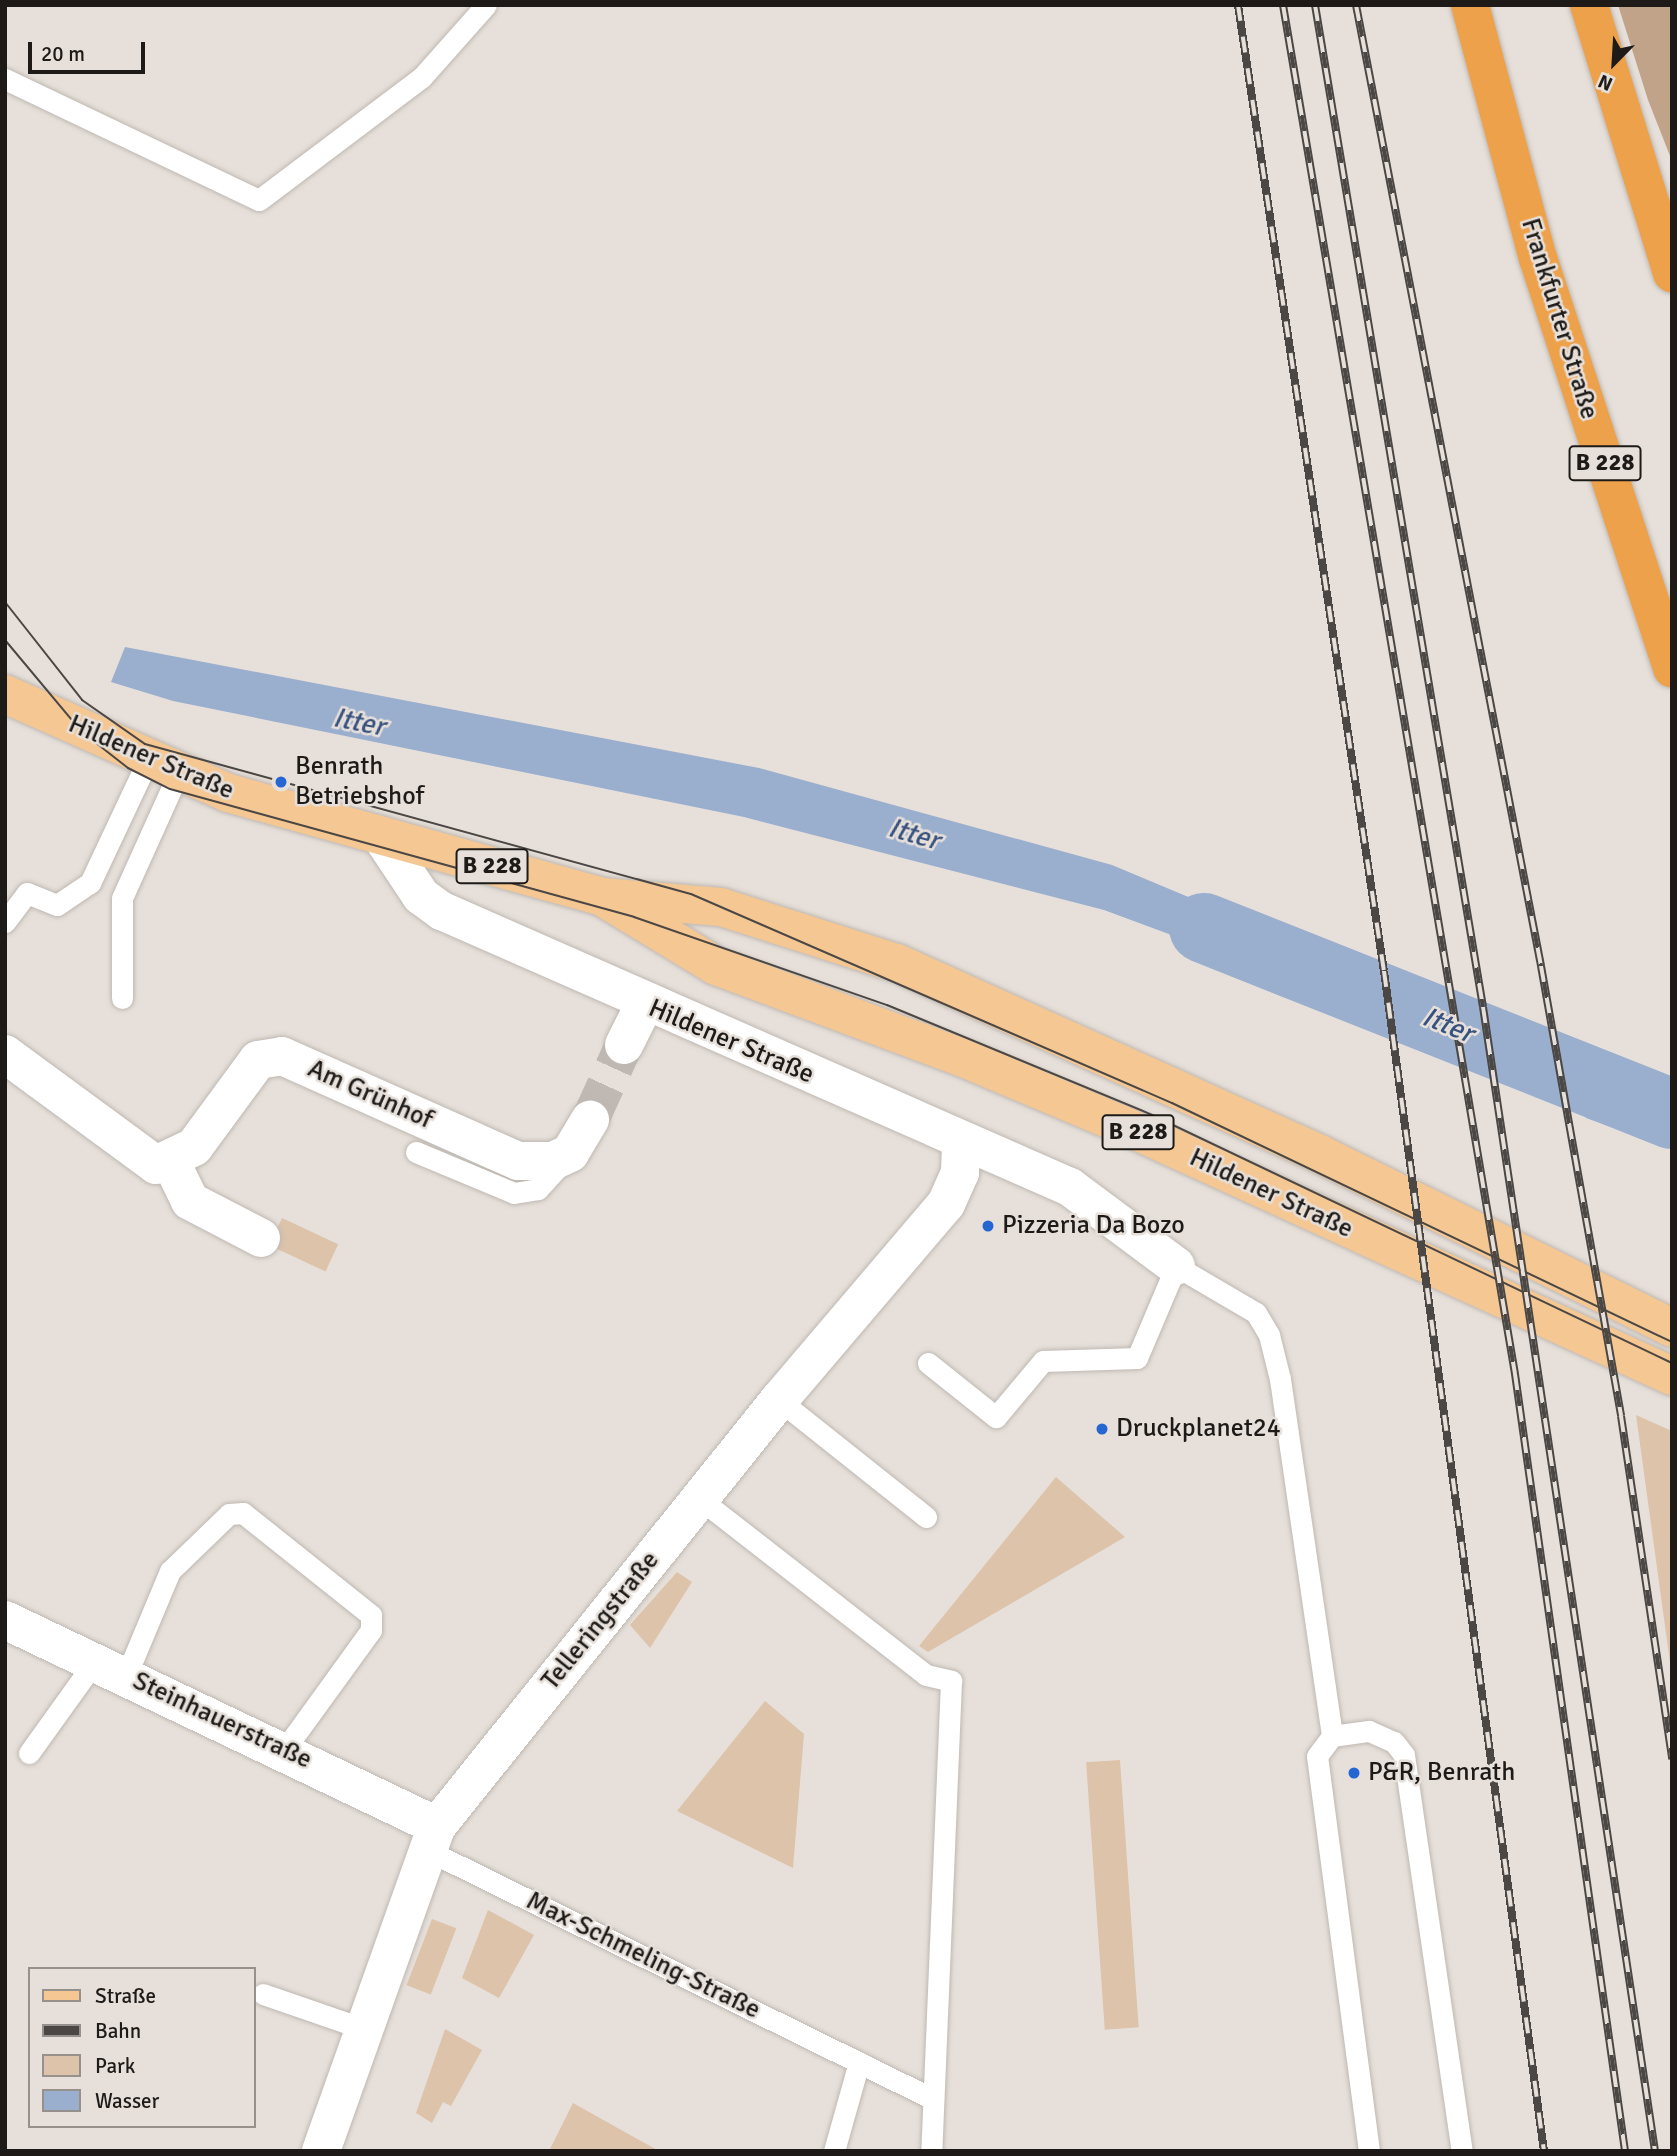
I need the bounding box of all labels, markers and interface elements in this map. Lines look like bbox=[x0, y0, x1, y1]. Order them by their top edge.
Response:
scale bar bbox=[32, 28, 149, 72]
north arrow bbox=[1579, 28, 1649, 98]
text: 20 m bbox=[41, 41, 85, 67]
text: N bbox=[1595, 69, 1616, 96]
street label: Frankfurter Straße bbox=[1514, 215, 1604, 423]
road number: B 228 bbox=[1568, 442, 1642, 484]
water label: Itter bbox=[330, 701, 388, 743]
street label: Hildener Straße bbox=[64, 709, 238, 807]
place label: Benrath Betriebshof bbox=[295, 751, 424, 812]
marker: Benrath Betriebshof bbox=[273, 774, 289, 790]
water label: Itter bbox=[884, 811, 944, 857]
road number: B 228 bbox=[455, 846, 529, 886]
street label: Hildener Straße bbox=[644, 993, 818, 1091]
water label: Itter bbox=[1418, 1000, 1478, 1050]
street label: Am Grünhof bbox=[303, 1054, 437, 1136]
road number: B 228 bbox=[1101, 1112, 1175, 1152]
street label: Hildener Straße bbox=[1184, 1143, 1358, 1245]
place label: Pizzeria Da Bozo bbox=[1002, 1210, 1185, 1242]
marker: Pizzeria Da Bozo bbox=[980, 1218, 996, 1234]
place label: Druckplanet24 bbox=[1116, 1413, 1281, 1445]
marker: Druckplanet24 bbox=[1094, 1421, 1110, 1437]
street label: Telleringstraße bbox=[536, 1546, 666, 1696]
street label: Steinhauerstraße bbox=[128, 1666, 316, 1776]
place label: P&R, Benrath bbox=[1368, 1757, 1515, 1789]
marker: P&R, Benrath bbox=[1346, 1765, 1362, 1781]
street label: Max-Schmeling-Straße bbox=[521, 1886, 765, 2026]
legend bbox=[28, 1967, 256, 2128]
text: Straße bbox=[95, 1983, 156, 2009]
text: Bahn bbox=[95, 2018, 141, 2044]
text: Park bbox=[95, 2053, 135, 2079]
text: Wasser bbox=[95, 2088, 159, 2114]

